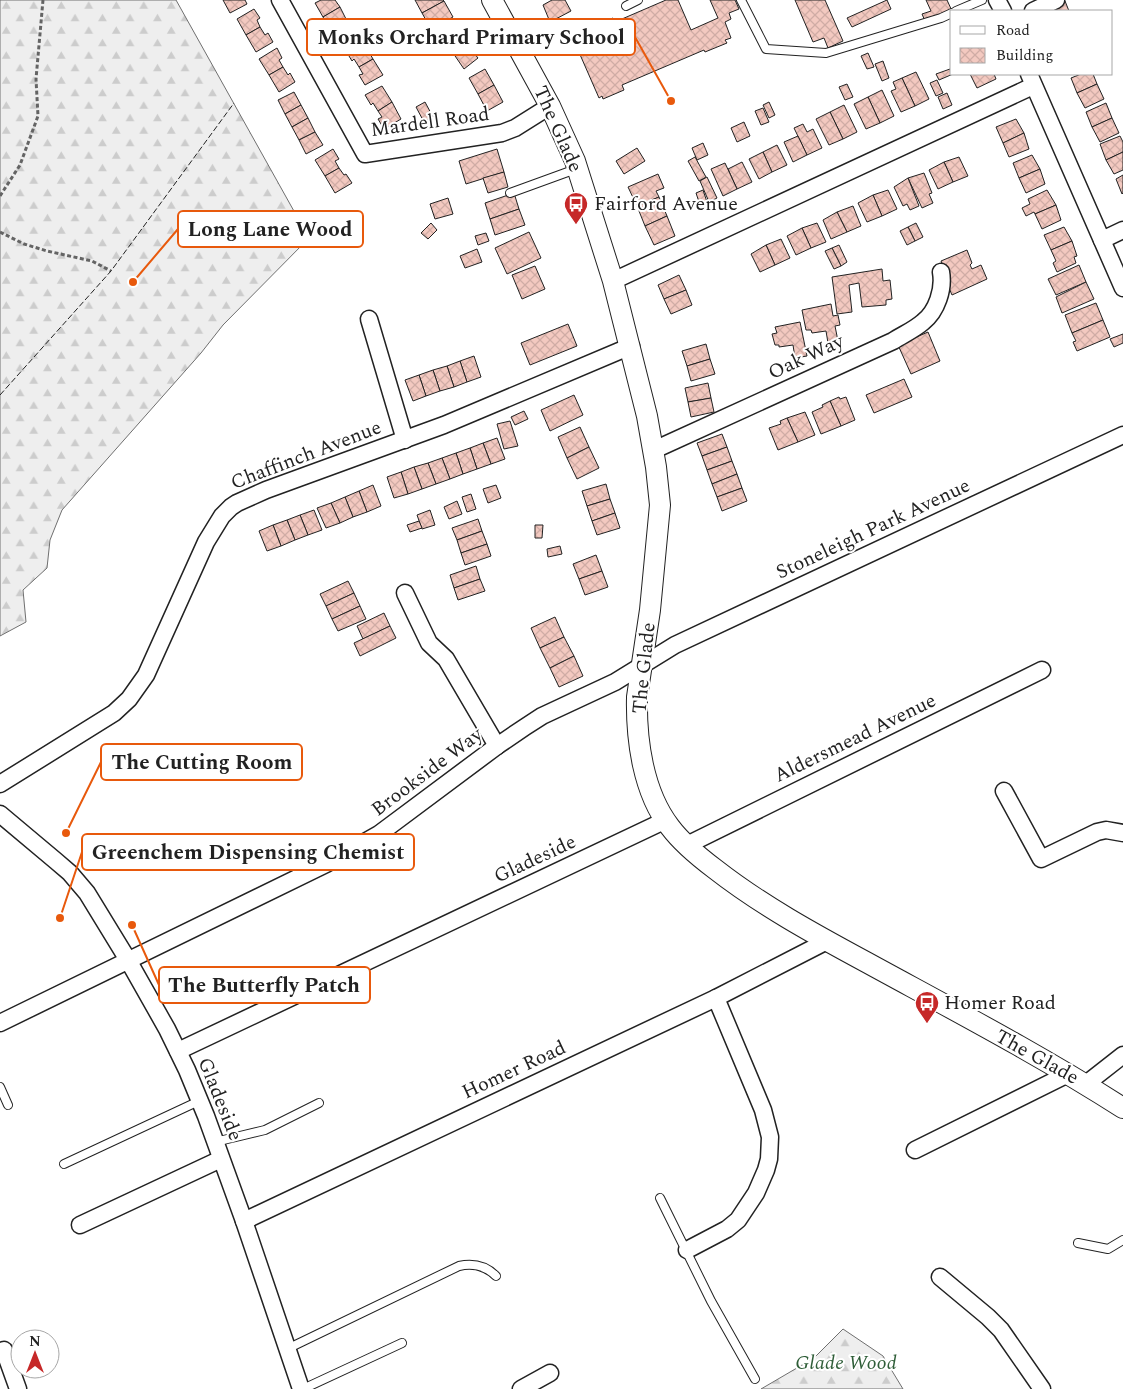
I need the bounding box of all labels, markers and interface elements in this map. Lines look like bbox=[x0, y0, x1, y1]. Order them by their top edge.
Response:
legend bbox=[950, 10, 1113, 75]
callout: Monks Orchard Primary School bbox=[307, 19, 635, 55]
text: Road bbox=[996, 19, 1030, 42]
text: Monks Orchard Primary School bbox=[317, 22, 625, 54]
text: Building bbox=[996, 44, 1053, 67]
street label: The Glade bbox=[526, 81, 590, 177]
street label: Mardell Road bbox=[369, 99, 491, 145]
place label: Fairford Avenue bbox=[594, 189, 738, 219]
bus stop icon: Fairford Avenue bbox=[563, 191, 589, 225]
callout: Long Lane Wood bbox=[178, 211, 363, 247]
text: Long Lane Wood bbox=[188, 214, 352, 246]
street label: Oak Way bbox=[763, 326, 850, 388]
street label: Chaffinch Avenue bbox=[226, 412, 386, 498]
street label: Stoneleigh Park Avenue bbox=[771, 471, 975, 587]
street label: The Glade bbox=[624, 621, 664, 715]
street label: Aldersmead Avenue bbox=[769, 686, 941, 790]
street label: Brookside Way bbox=[365, 719, 490, 824]
callout: The Cutting Room bbox=[101, 744, 302, 780]
text: The Cutting Room bbox=[112, 747, 292, 779]
street label: Gladeside bbox=[489, 827, 581, 891]
callout: Greenchem Dispensing Chemist bbox=[82, 834, 414, 870]
text: Greenchem Dispensing Chemist bbox=[92, 837, 404, 869]
callout: The Butterfly Patch bbox=[159, 967, 370, 1003]
text: The Butterfly Patch bbox=[168, 970, 360, 1002]
place label: Homer Road bbox=[944, 988, 1056, 1018]
bus stop icon: Homer Road bbox=[914, 990, 940, 1024]
street label: The Glade bbox=[990, 1022, 1084, 1092]
street label: Homer Road bbox=[457, 1033, 571, 1107]
street label: Gladeside bbox=[190, 1053, 250, 1145]
north arrow bbox=[10, 1329, 60, 1379]
text: N bbox=[29, 1331, 41, 1352]
park label: Glade Wood bbox=[795, 1348, 897, 1378]

